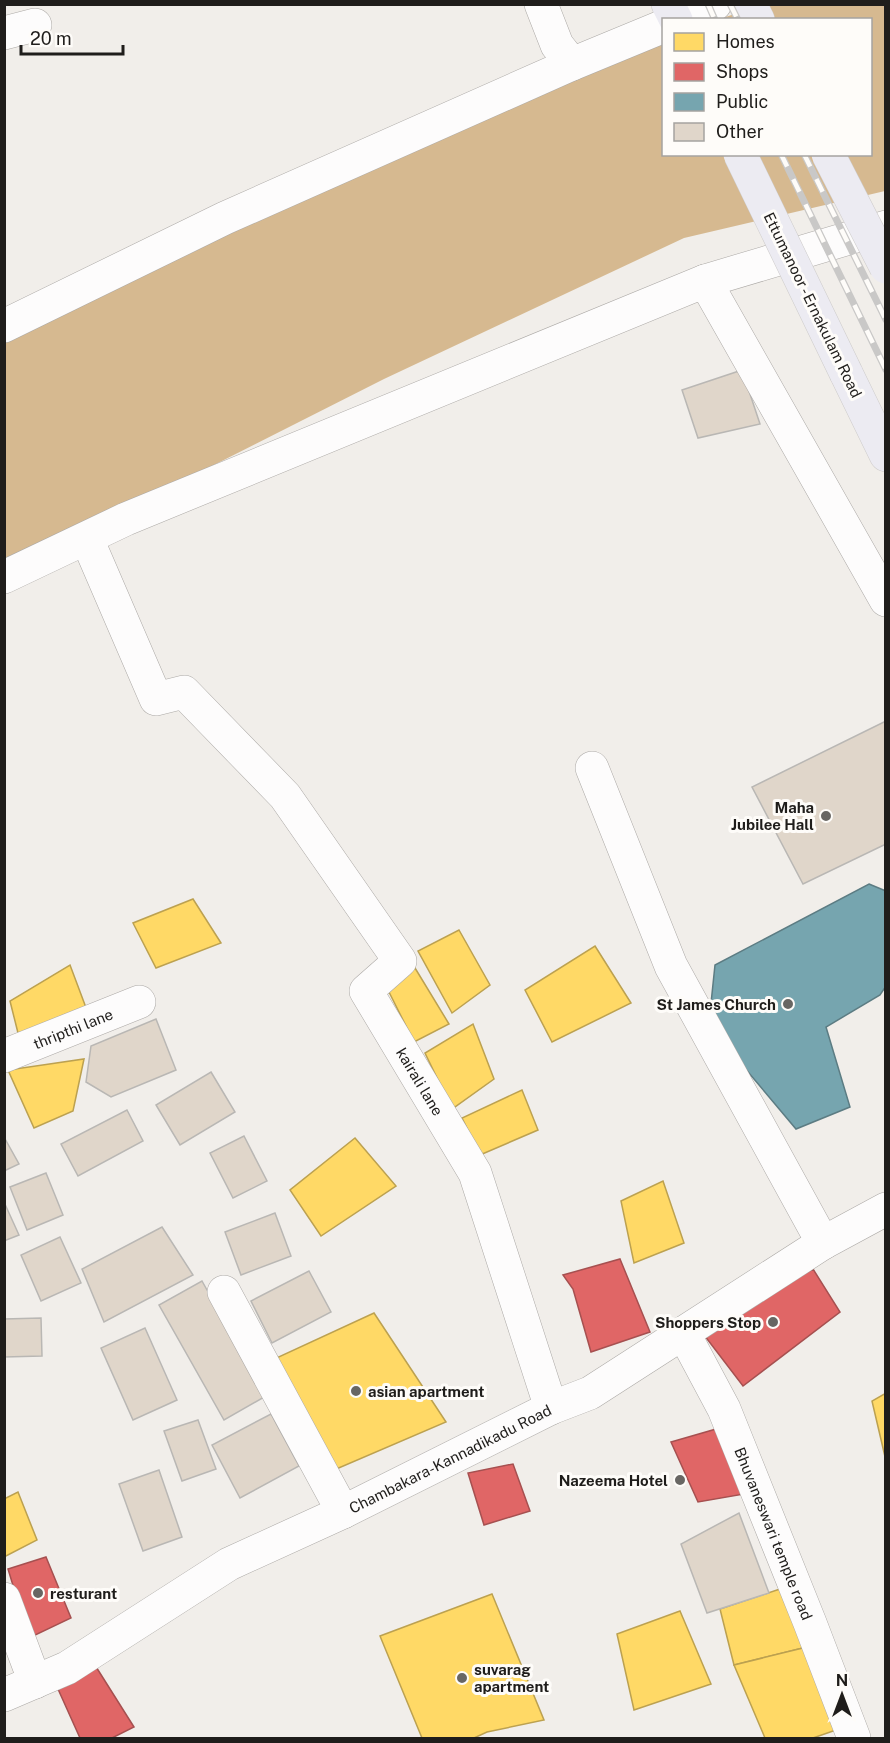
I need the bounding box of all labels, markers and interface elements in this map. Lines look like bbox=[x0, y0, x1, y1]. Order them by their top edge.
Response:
scale bar bbox=[21, 18, 123, 56]
legend bbox=[662, 18, 872, 156]
text: 20 m bbox=[30, 28, 72, 49]
text: Homes bbox=[716, 31, 775, 52]
text: Shops bbox=[716, 61, 768, 82]
text: Public bbox=[716, 91, 768, 112]
text: Other bbox=[716, 121, 764, 142]
street label: Ettumanoor - Ernakulam Road bbox=[761, 210, 865, 400]
place label: Maha Jubilee Hall bbox=[731, 799, 814, 833]
marker: Maha Jubilee Hall bbox=[819, 809, 833, 823]
place label: St James Church bbox=[657, 996, 776, 1013]
marker: St James Church bbox=[781, 997, 795, 1011]
street label: thripthi lane bbox=[30, 1005, 115, 1052]
street label: kairali lane bbox=[393, 1044, 447, 1118]
place label: Shoppers Stop bbox=[655, 1314, 761, 1331]
marker: Shoppers Stop bbox=[766, 1315, 780, 1329]
place label: asian apartment bbox=[368, 1383, 484, 1400]
marker: asian apartment bbox=[349, 1384, 363, 1398]
street label: Chambakara-Kannadikadu Road bbox=[346, 1401, 554, 1516]
street label: Bhuvaneswari temple road bbox=[732, 1445, 816, 1622]
place label: Nazeema Hotel bbox=[559, 1472, 668, 1489]
marker: Nazeema Hotel bbox=[673, 1473, 687, 1487]
place label: resturant bbox=[50, 1585, 117, 1602]
marker: resturant bbox=[31, 1586, 45, 1600]
place label: suvarag apartment bbox=[474, 1661, 549, 1695]
north arrow bbox=[812, 1665, 872, 1725]
marker: suvarag apartment bbox=[455, 1671, 469, 1685]
text: N bbox=[836, 1671, 848, 1690]

